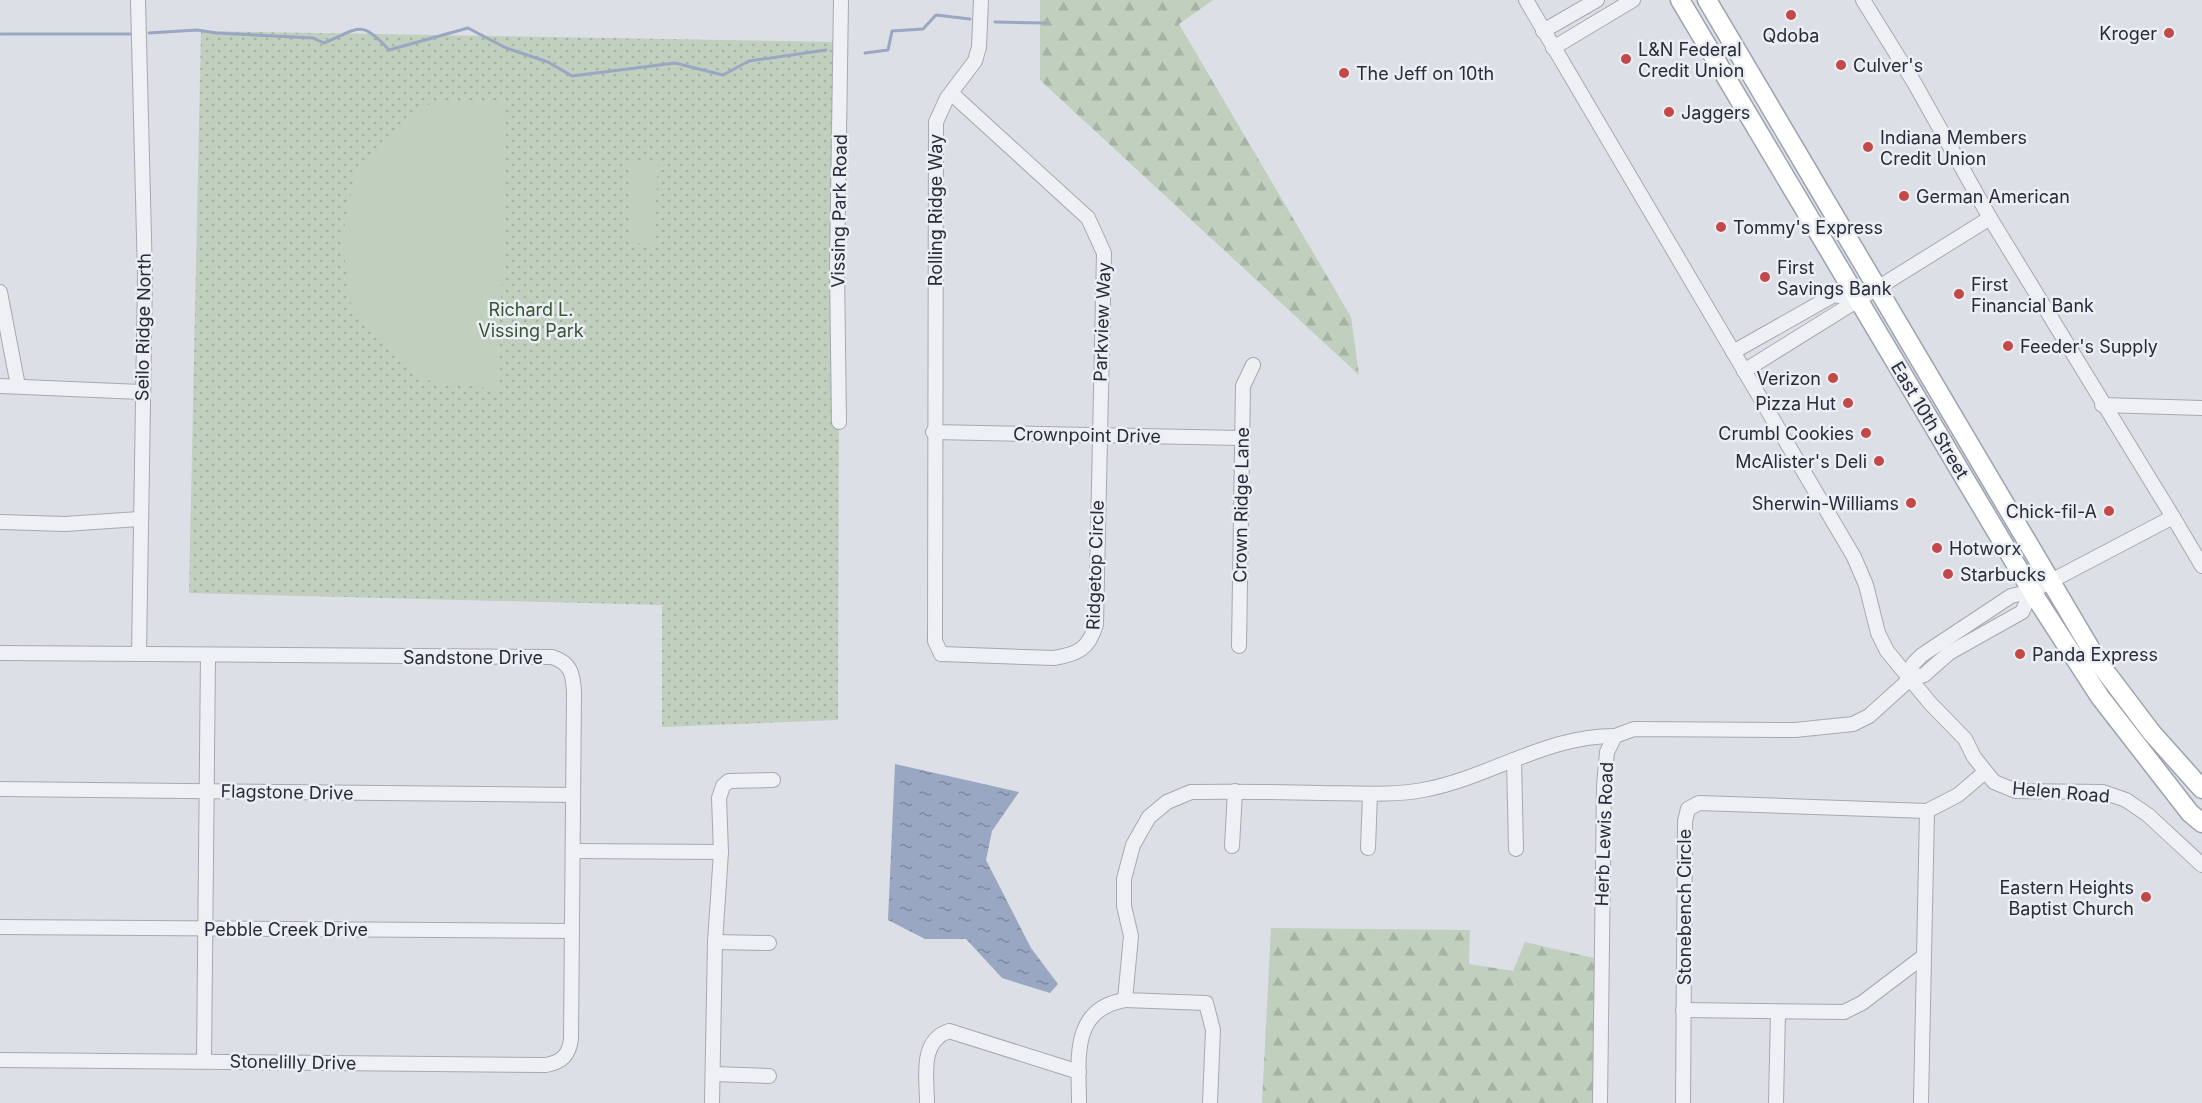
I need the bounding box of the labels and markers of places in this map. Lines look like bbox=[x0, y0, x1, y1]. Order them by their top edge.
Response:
marker: Qdoba bbox=[1784, 8, 1798, 22]
place label: Kroger bbox=[2099, 23, 2157, 44]
place label: Qdoba bbox=[1763, 25, 1819, 46]
marker: Kroger bbox=[2162, 26, 2176, 40]
place label: L&N Federal Credit Union bbox=[1638, 39, 1744, 81]
marker: L&N Federal Credit Union bbox=[1619, 52, 1633, 66]
place label: Culver's bbox=[1853, 55, 1923, 76]
marker: Culver's bbox=[1834, 58, 1848, 72]
place label: The Jeff on 10th bbox=[1356, 63, 1494, 84]
marker: The Jeff on 10th bbox=[1337, 66, 1351, 80]
place label: Jaggers bbox=[1681, 102, 1750, 123]
marker: Jaggers bbox=[1662, 105, 1676, 119]
place label: Indiana Members Credit Union bbox=[1880, 127, 2027, 169]
marker: Indiana Members Credit Union bbox=[1861, 140, 1875, 154]
place label: German American bbox=[1916, 186, 2070, 207]
marker: German American bbox=[1897, 189, 1911, 203]
place label: Tommy's Express bbox=[1733, 217, 1883, 238]
marker: Tommy's Express bbox=[1714, 220, 1728, 234]
place label: First Savings Bank bbox=[1777, 257, 1892, 299]
marker: First Savings Bank bbox=[1758, 270, 1772, 284]
place label: First Financial Bank bbox=[1971, 274, 2094, 316]
marker: First Financial Bank bbox=[1952, 287, 1966, 301]
place label: Feeder's Supply bbox=[2020, 336, 2158, 357]
marker: Feeder's Supply bbox=[2001, 339, 2015, 353]
place label: Verizon bbox=[1756, 368, 1821, 389]
marker: Verizon bbox=[1826, 371, 1840, 385]
place label: Pizza Hut bbox=[1755, 393, 1836, 414]
marker: Pizza Hut bbox=[1841, 396, 1855, 410]
place label: Crumbl Cookies bbox=[1718, 423, 1854, 444]
marker: Crumbl Cookies bbox=[1859, 426, 1873, 440]
place label: McAlister's Deli bbox=[1735, 451, 1867, 472]
marker: McAlister's Deli bbox=[1872, 454, 1886, 468]
place label: Sherwin-Williams bbox=[1752, 493, 1899, 514]
marker: Sherwin-Williams bbox=[1904, 496, 1918, 510]
place label: Chick-fil-A bbox=[2006, 501, 2097, 522]
marker: Chick-fil-A bbox=[2102, 504, 2116, 518]
place label: Hotworx bbox=[1949, 538, 2022, 559]
marker: Hotworx bbox=[1930, 541, 1944, 555]
place label: Starbucks bbox=[1960, 564, 2046, 585]
marker: Starbucks bbox=[1941, 567, 1955, 581]
place label: Panda Express bbox=[2032, 644, 2158, 665]
marker: Panda Express bbox=[2013, 647, 2027, 661]
place label: Eastern Heights Baptist Church bbox=[1999, 877, 2134, 919]
marker: Eastern Heights Baptist Church bbox=[2139, 890, 2153, 904]

